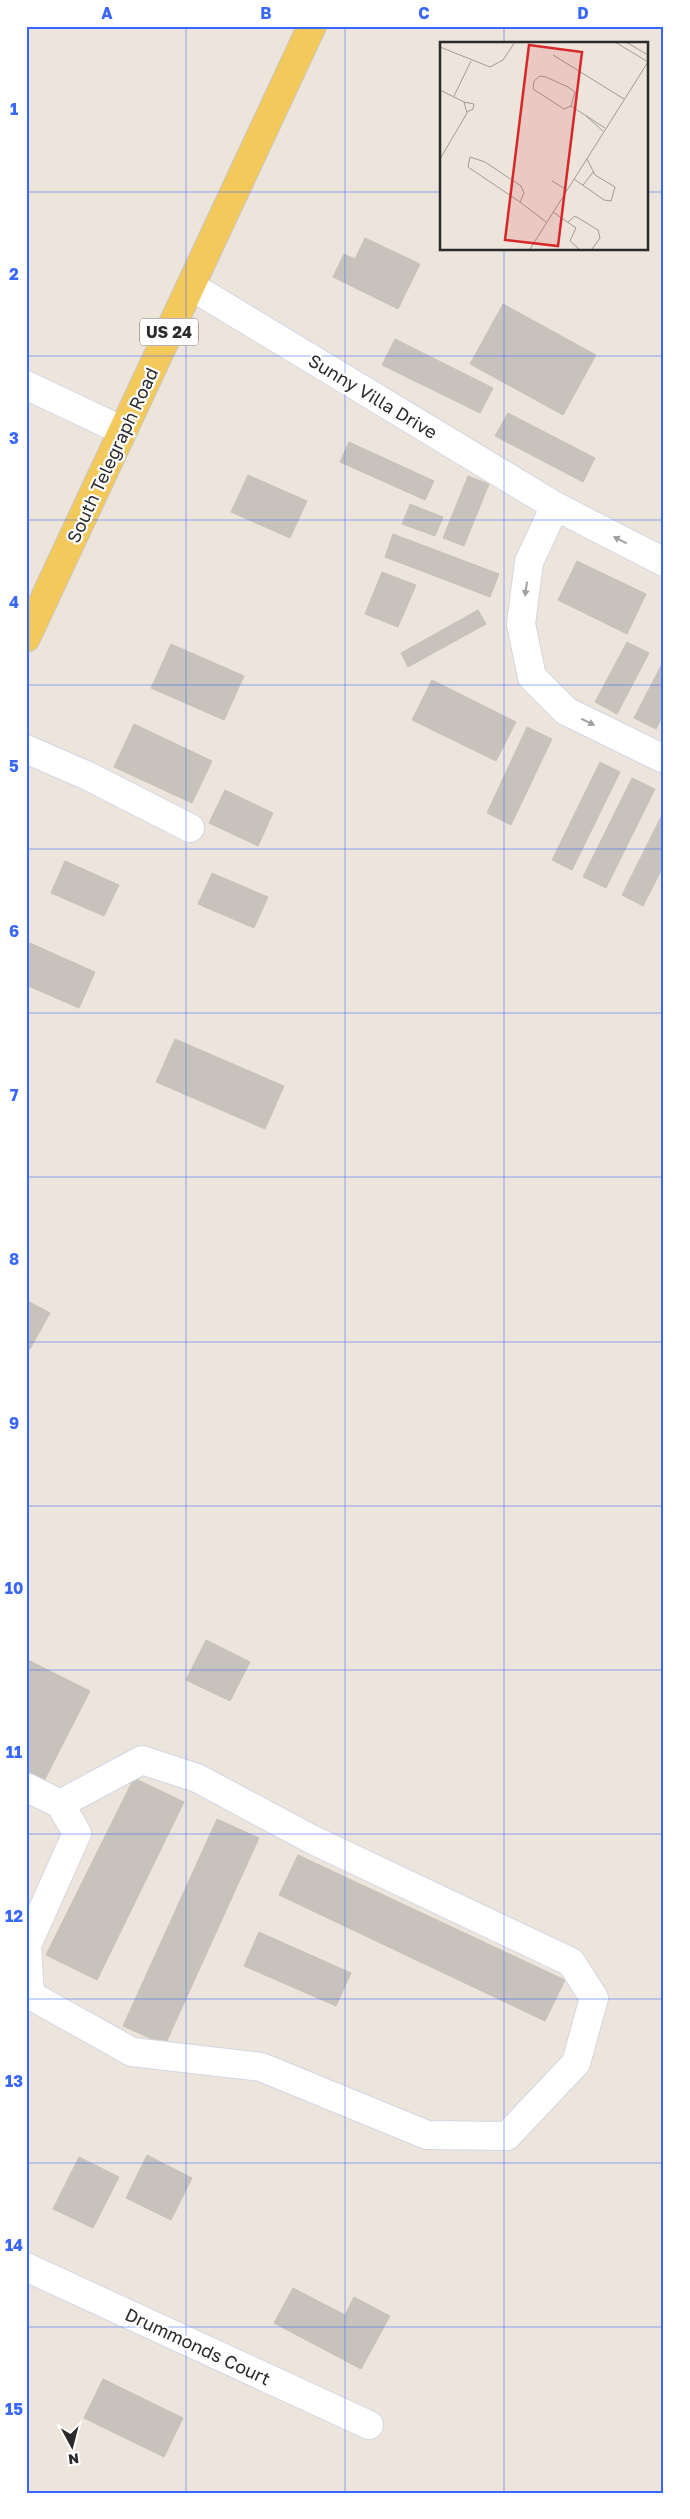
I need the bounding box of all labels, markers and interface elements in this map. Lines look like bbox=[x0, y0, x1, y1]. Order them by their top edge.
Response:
text: A bbox=[101, 3, 113, 23]
text: B bbox=[260, 3, 272, 23]
text: C bbox=[418, 3, 430, 23]
text: D bbox=[577, 3, 589, 23]
inset map bbox=[440, 42, 648, 250]
text: 1 bbox=[10, 99, 18, 119]
text: 2 bbox=[9, 264, 19, 284]
road number: US 24 bbox=[140, 318, 198, 346]
street label: Sunny Villa Drive bbox=[305, 349, 441, 443]
street label: South Telegraph Road bbox=[62, 364, 162, 546]
text: 3 bbox=[9, 428, 19, 448]
one-way arrow bbox=[613, 536, 628, 544]
one-way arrow bbox=[521, 581, 529, 597]
text: 4 bbox=[9, 592, 19, 612]
one-way arrow bbox=[581, 718, 596, 726]
text: 5 bbox=[9, 756, 19, 776]
text: 6 bbox=[9, 921, 19, 941]
text: 7 bbox=[10, 1085, 19, 1105]
text: 8 bbox=[9, 1249, 19, 1269]
text: 9 bbox=[9, 1413, 19, 1433]
text: 10 bbox=[5, 1578, 23, 1598]
text: 11 bbox=[6, 1742, 22, 1762]
text: 12 bbox=[5, 1906, 23, 1926]
text: 13 bbox=[5, 2071, 23, 2091]
text: 14 bbox=[5, 2235, 23, 2255]
street label: Drummonds Court bbox=[122, 2303, 274, 2389]
text: 15 bbox=[5, 2399, 23, 2419]
north arrow bbox=[48, 2422, 98, 2472]
text: N bbox=[67, 2450, 80, 2468]

